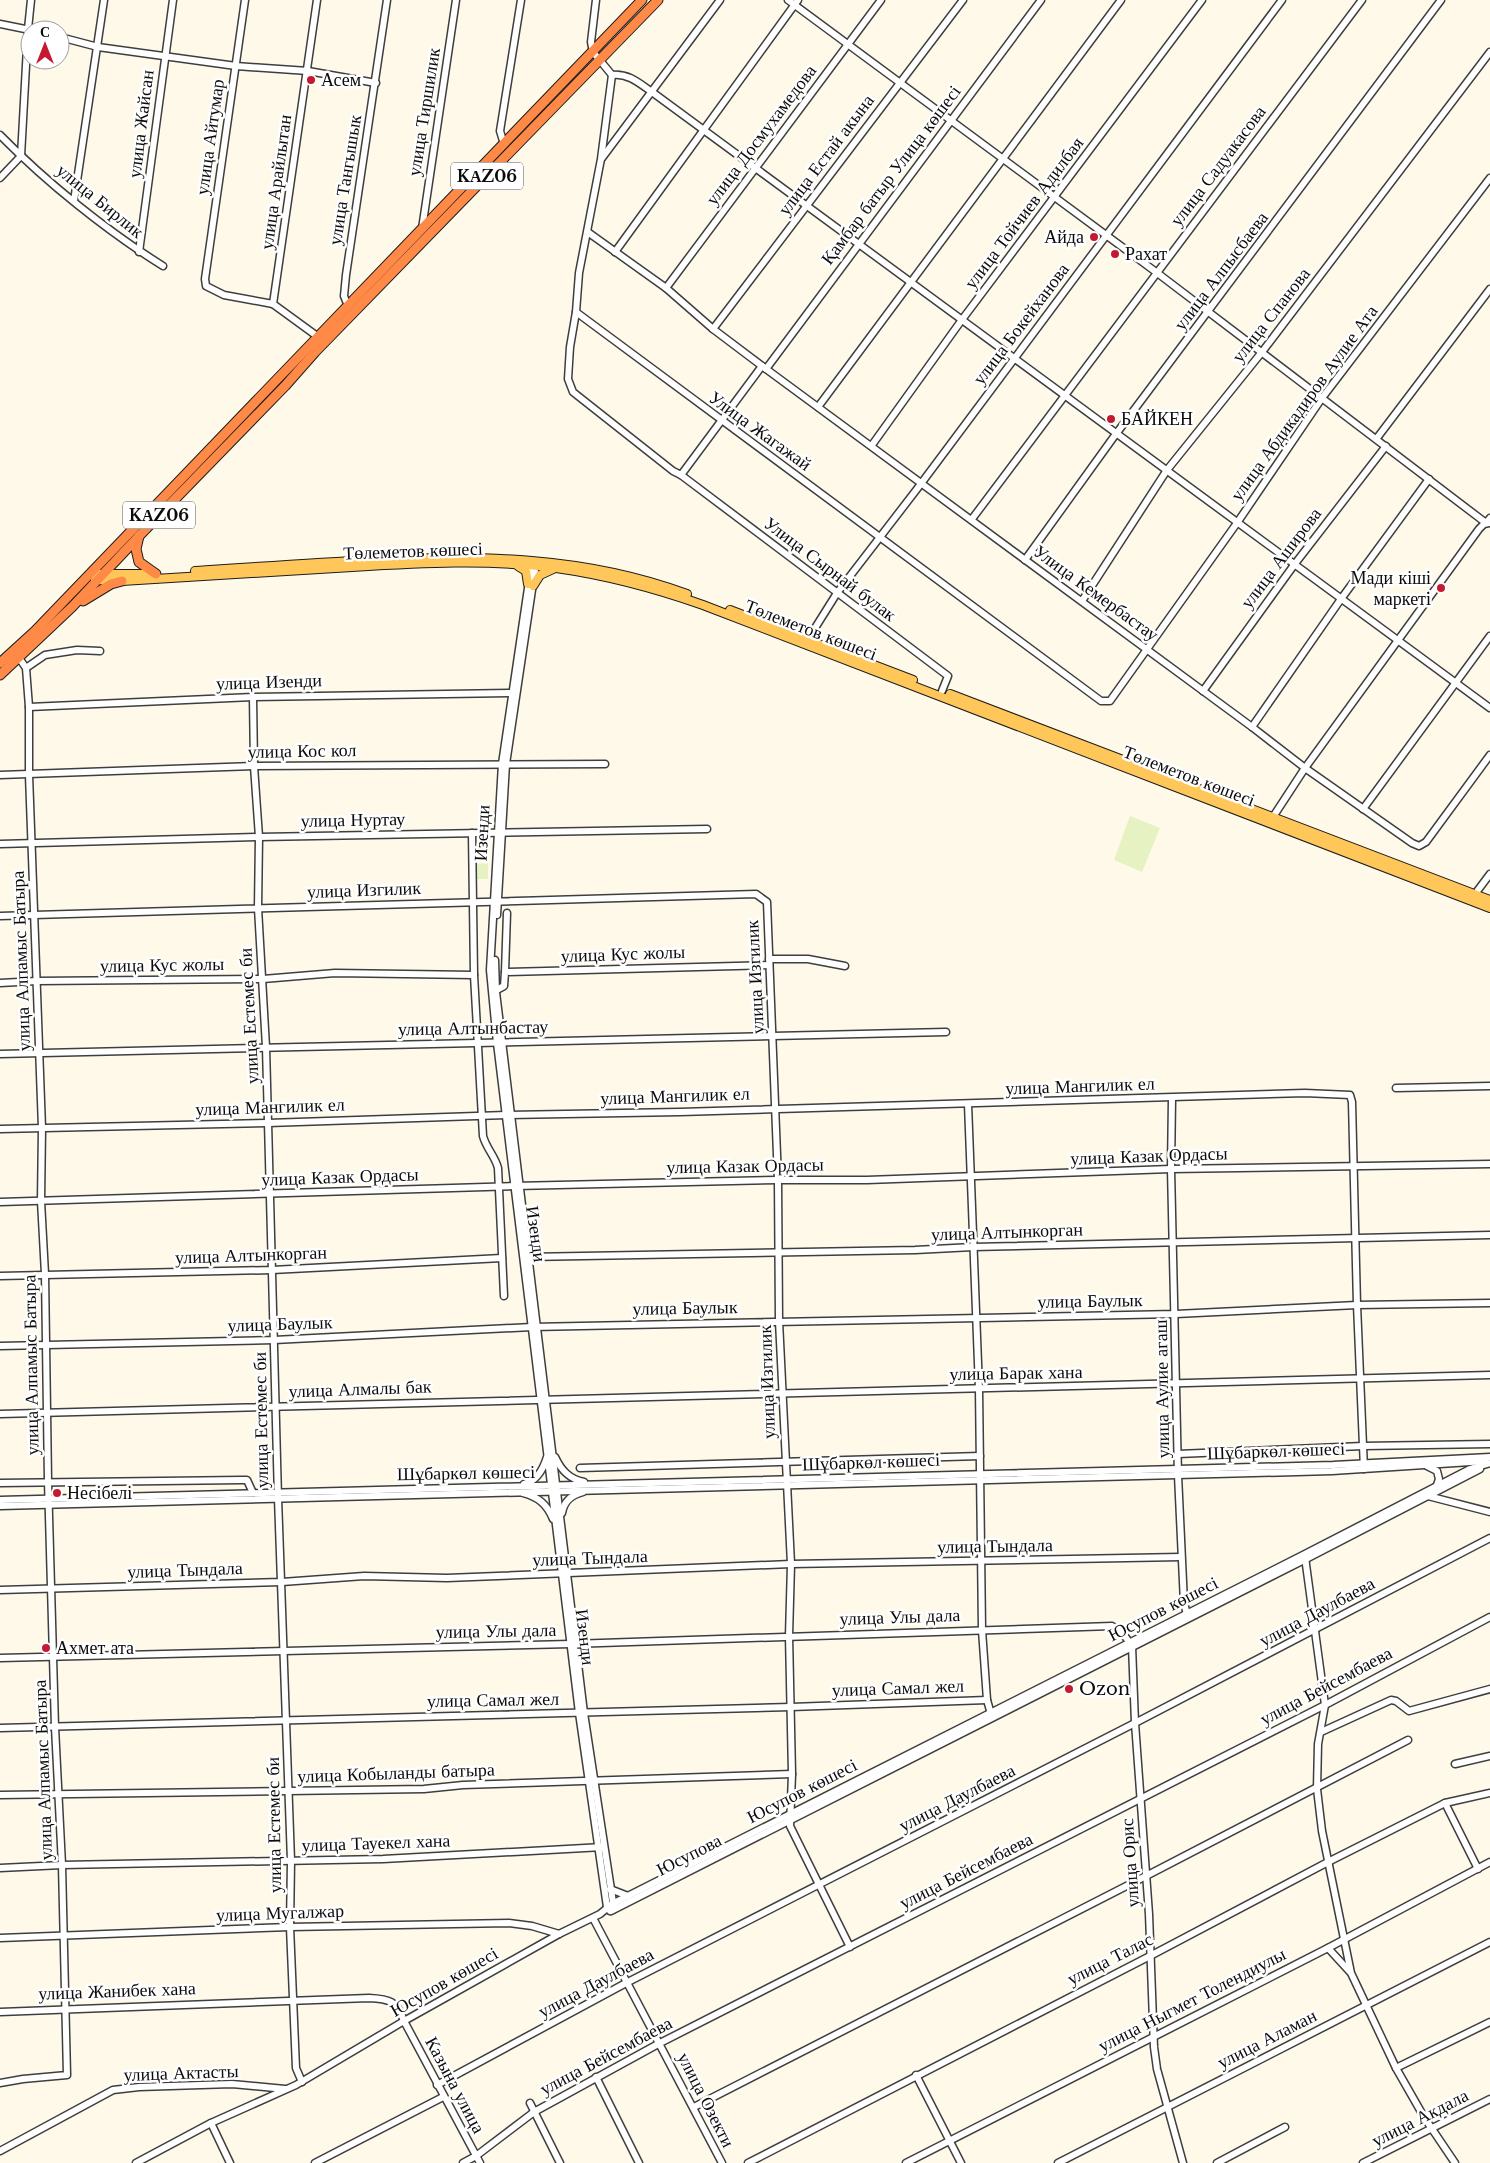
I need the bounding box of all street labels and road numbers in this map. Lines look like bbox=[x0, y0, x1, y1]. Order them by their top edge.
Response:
street label: улица Тиршилик bbox=[403, 46, 445, 178]
street label: улица Досмухамедова bbox=[701, 60, 821, 210]
street label: улица Жайсан bbox=[123, 68, 159, 179]
street label: улица Айтумар bbox=[191, 78, 229, 196]
street label: Қамбар батыр Улица көшесі bbox=[816, 81, 966, 269]
street label: улица Естай акына bbox=[773, 90, 879, 220]
street label: улица Садуакасова bbox=[1166, 101, 1270, 231]
street label: улица Арайлытан bbox=[256, 113, 296, 251]
street label: улица Тангышык bbox=[324, 113, 366, 247]
street label: улица Тойчиев Адилбая bbox=[960, 133, 1088, 293]
street label: улица Бирлик bbox=[52, 159, 148, 243]
road number: KАZ06 bbox=[451, 162, 523, 190]
street label: улица Алпысбаева bbox=[1169, 207, 1273, 335]
street label: улица Бокейханова bbox=[968, 259, 1074, 389]
street label: улица Спанова bbox=[1227, 263, 1315, 367]
street label: улица Абдикадиров Аулие Ата bbox=[1226, 301, 1382, 505]
street label: Улица Жагажай bbox=[705, 386, 816, 476]
road number: KАZ06 bbox=[123, 502, 195, 528]
street label: улица Аширова bbox=[1236, 503, 1326, 613]
street label: Улица Сырнай булак bbox=[759, 512, 901, 626]
street label: Төлеметов көшесі bbox=[343, 538, 483, 564]
street label: Улица Кемербастау bbox=[1029, 540, 1163, 646]
street label: Төлеметов көшесі bbox=[742, 595, 880, 665]
street label: улица Изенди bbox=[216, 669, 323, 695]
street label: улица Кос кол bbox=[247, 739, 357, 763]
street label: Төлеметов көшесі bbox=[1120, 741, 1258, 811]
street label: Изенди bbox=[470, 804, 494, 862]
street label: улица Нуртау bbox=[301, 808, 405, 832]
street label: улица Алпамыс Батыра bbox=[7, 870, 35, 1052]
street label: улица Изгилик bbox=[307, 877, 422, 903]
street label: улица Изгилик bbox=[741, 919, 769, 1035]
street label: улица Кус жолы bbox=[561, 941, 685, 967]
street label: улица Естемес би bbox=[234, 947, 264, 1085]
street label: улица Кус жолы bbox=[100, 953, 224, 977]
street label: улица Алтынбастау bbox=[398, 1016, 548, 1040]
street label: улица Мангилик ел bbox=[1005, 1072, 1155, 1100]
street label: улица Мангилик ел bbox=[600, 1082, 750, 1110]
street label: улица Мангилик ел bbox=[195, 1093, 345, 1121]
street label: улица Казак Ордасы bbox=[1070, 1142, 1228, 1170]
street label: улица Казак Ордасы bbox=[666, 1154, 824, 1178]
street label: улица Казак Ордасы bbox=[261, 1163, 419, 1191]
street label: Изенди bbox=[521, 1204, 551, 1264]
street label: улица Алтынкорган bbox=[931, 1218, 1084, 1246]
street label: улица Алтынкорган bbox=[175, 1241, 328, 1269]
street label: улица Алпамыс Батыра bbox=[18, 1274, 44, 1456]
street label: улица Баулык bbox=[1037, 1289, 1143, 1313]
street label: улица Баулык bbox=[632, 1296, 738, 1320]
street label: улица Баулык bbox=[227, 1311, 333, 1337]
street label: улица Аулие агаш bbox=[1150, 1319, 1174, 1459]
street label: улица Изгилик bbox=[754, 1324, 780, 1439]
street label: улица Естемес би bbox=[249, 1351, 273, 1488]
street label: улица Барак хана bbox=[949, 1361, 1083, 1385]
street label: улица Алмалы бак bbox=[288, 1376, 432, 1402]
street label: Шұбаркөл көшесі bbox=[1207, 1438, 1345, 1464]
street label: Шұбаркөл көшесі bbox=[802, 1449, 940, 1475]
street label: Шұбаркөл көшесі bbox=[397, 1461, 535, 1485]
street label: улица Тындала bbox=[937, 1534, 1053, 1558]
street label: улица Тындала bbox=[532, 1545, 648, 1571]
street label: улица Тындала bbox=[127, 1557, 243, 1583]
street label: Юсупов көшесі bbox=[1104, 1572, 1222, 1646]
street label: улица Даулбаева bbox=[1256, 1572, 1378, 1652]
street label: улица Улы дала bbox=[839, 1604, 961, 1630]
street label: Изенди bbox=[571, 1608, 599, 1667]
street label: улица Улы дала bbox=[435, 1619, 557, 1643]
street label: улица Бейсембаева bbox=[1256, 1642, 1396, 1730]
street label: улица Самал жел bbox=[831, 1675, 965, 1701]
street label: улица Алпамыс Батыра bbox=[29, 1679, 57, 1861]
street label: улица Самал жел bbox=[427, 1688, 559, 1712]
street label: Юсупов көшесі bbox=[743, 1754, 861, 1828]
street label: улица Естемес би bbox=[262, 1756, 286, 1893]
street label: улица Кобыланды батыра bbox=[297, 1759, 495, 1787]
street label: улица Даулбаева bbox=[895, 1759, 1019, 1837]
street label: улица Орис bbox=[1116, 1818, 1144, 1908]
street label: улица Бейсембаева bbox=[896, 1828, 1036, 1914]
street label: улица Тауекел хана bbox=[301, 1829, 451, 1857]
street label: Юсупова bbox=[653, 1829, 725, 1881]
street label: улица Мугалжар bbox=[216, 1900, 344, 1926]
street label: улица Талас bbox=[1063, 1928, 1157, 1990]
street label: Юсупов көшесі bbox=[386, 1942, 502, 2022]
street label: улица Даулбаева bbox=[535, 1943, 657, 2023]
street label: улица Ныгмет Толендиулы bbox=[1095, 1943, 1289, 2057]
street label: улица Жанибек хана bbox=[38, 1977, 196, 2005]
street label: улица Аламан bbox=[1214, 2004, 1321, 2073]
street label: улица Бейсембаева bbox=[536, 2012, 676, 2100]
street label: Казына улица bbox=[420, 2033, 490, 2137]
street label: улица Озекти bbox=[673, 2049, 740, 2152]
street label: улица Актасты bbox=[123, 2060, 239, 2086]
street label: улица Акдала bbox=[1368, 2084, 1472, 2152]

